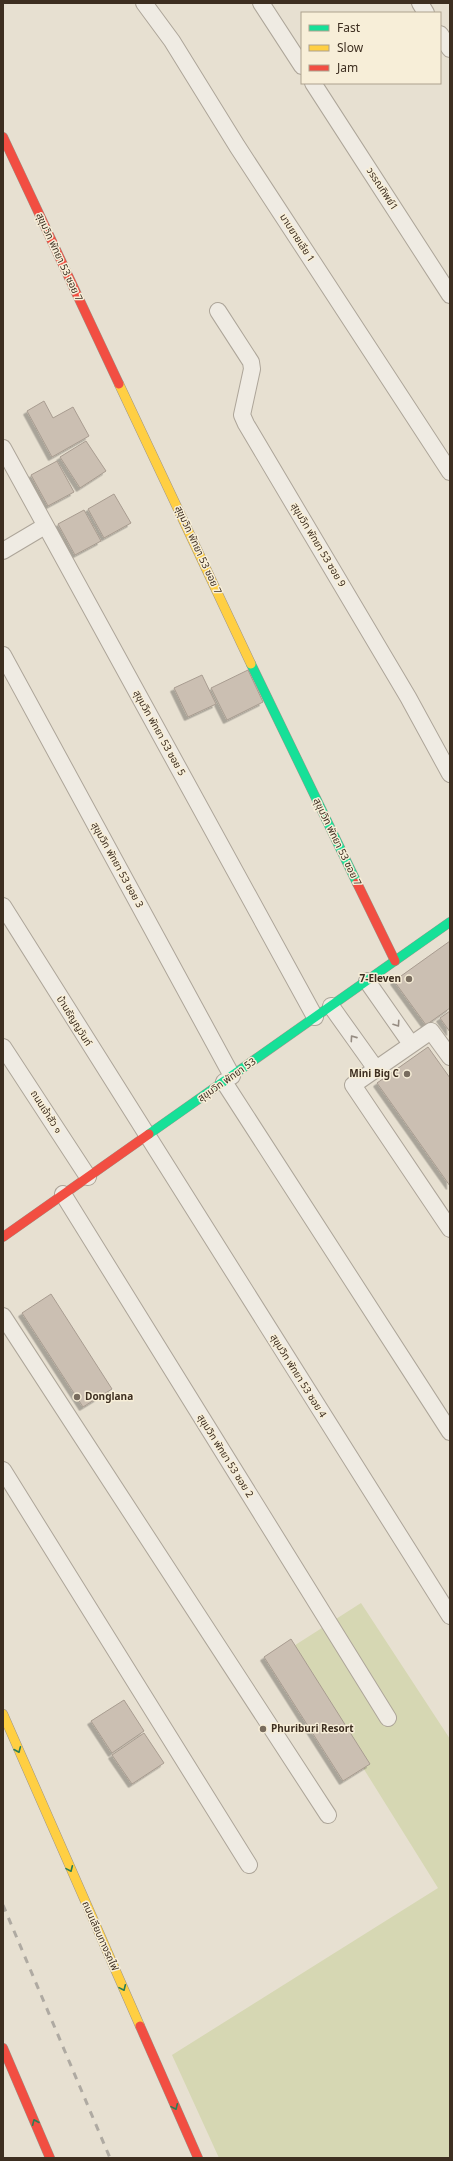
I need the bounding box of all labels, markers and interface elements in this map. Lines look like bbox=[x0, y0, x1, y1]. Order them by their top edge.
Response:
legend bbox=[301, 12, 441, 84]
text: Fast bbox=[337, 19, 361, 37]
text: Slow bbox=[337, 39, 364, 57]
text: Jam bbox=[336, 59, 358, 77]
street label: วรรณทิพย์1 bbox=[362, 164, 402, 214]
street label: สุขุมวิท พัทยา 53 ซอย 7 bbox=[31, 210, 87, 304]
street label: มาบยายเลีย 1 bbox=[275, 211, 319, 265]
street label: สุขุมวิท พัทยา 53 ซอย 9 bbox=[286, 500, 350, 591]
street label: สุขุมวิท พัทยา 53 ซอย 7 bbox=[170, 503, 226, 597]
street label: สุขุมวิท พัทยา 53 ซอย 5 bbox=[129, 687, 189, 779]
street label: สุขุมวิท พัทยา 53 ซอย 7 bbox=[309, 795, 365, 889]
street label: สุขุมวิท พัทยา 53 ซอย 3 bbox=[87, 819, 147, 911]
place label: 7-Eleven bbox=[360, 971, 401, 987]
marker: 7-Eleven bbox=[404, 974, 414, 984]
street label: บ้านธัญญวันท์ bbox=[52, 993, 96, 1049]
one-way arrow bbox=[392, 1020, 400, 1027]
one-way arrow bbox=[351, 1035, 358, 1042]
street label: สุขุมวิท พัทยา 53 bbox=[195, 1054, 260, 1106]
place label: Mini Big C bbox=[349, 1066, 400, 1082]
marker: Mini Big C bbox=[402, 1069, 412, 1079]
street label: ถนนเจ้าสัว ๑ bbox=[26, 1087, 66, 1137]
street label: สุขุมวิท พัทยา 53 ซอย 4 bbox=[266, 1331, 330, 1421]
place label: Donglana bbox=[85, 1389, 133, 1405]
marker: Donglana bbox=[72, 1392, 82, 1402]
street label: สุขุมวิท พัทยา 53 ซอย 2 bbox=[193, 1411, 257, 1501]
place label: Phuriburi Resort bbox=[271, 1721, 354, 1737]
marker: Phuriburi Resort bbox=[258, 1724, 268, 1734]
one-way arrow bbox=[14, 1746, 22, 1753]
one-way arrow bbox=[65, 1865, 73, 1872]
street label: ถนนเลียบทางรถไฟ bbox=[77, 1899, 123, 1974]
one-way arrow bbox=[118, 1984, 126, 1991]
one-way arrow bbox=[170, 2102, 178, 2110]
one-way arrow bbox=[32, 2119, 40, 2127]

